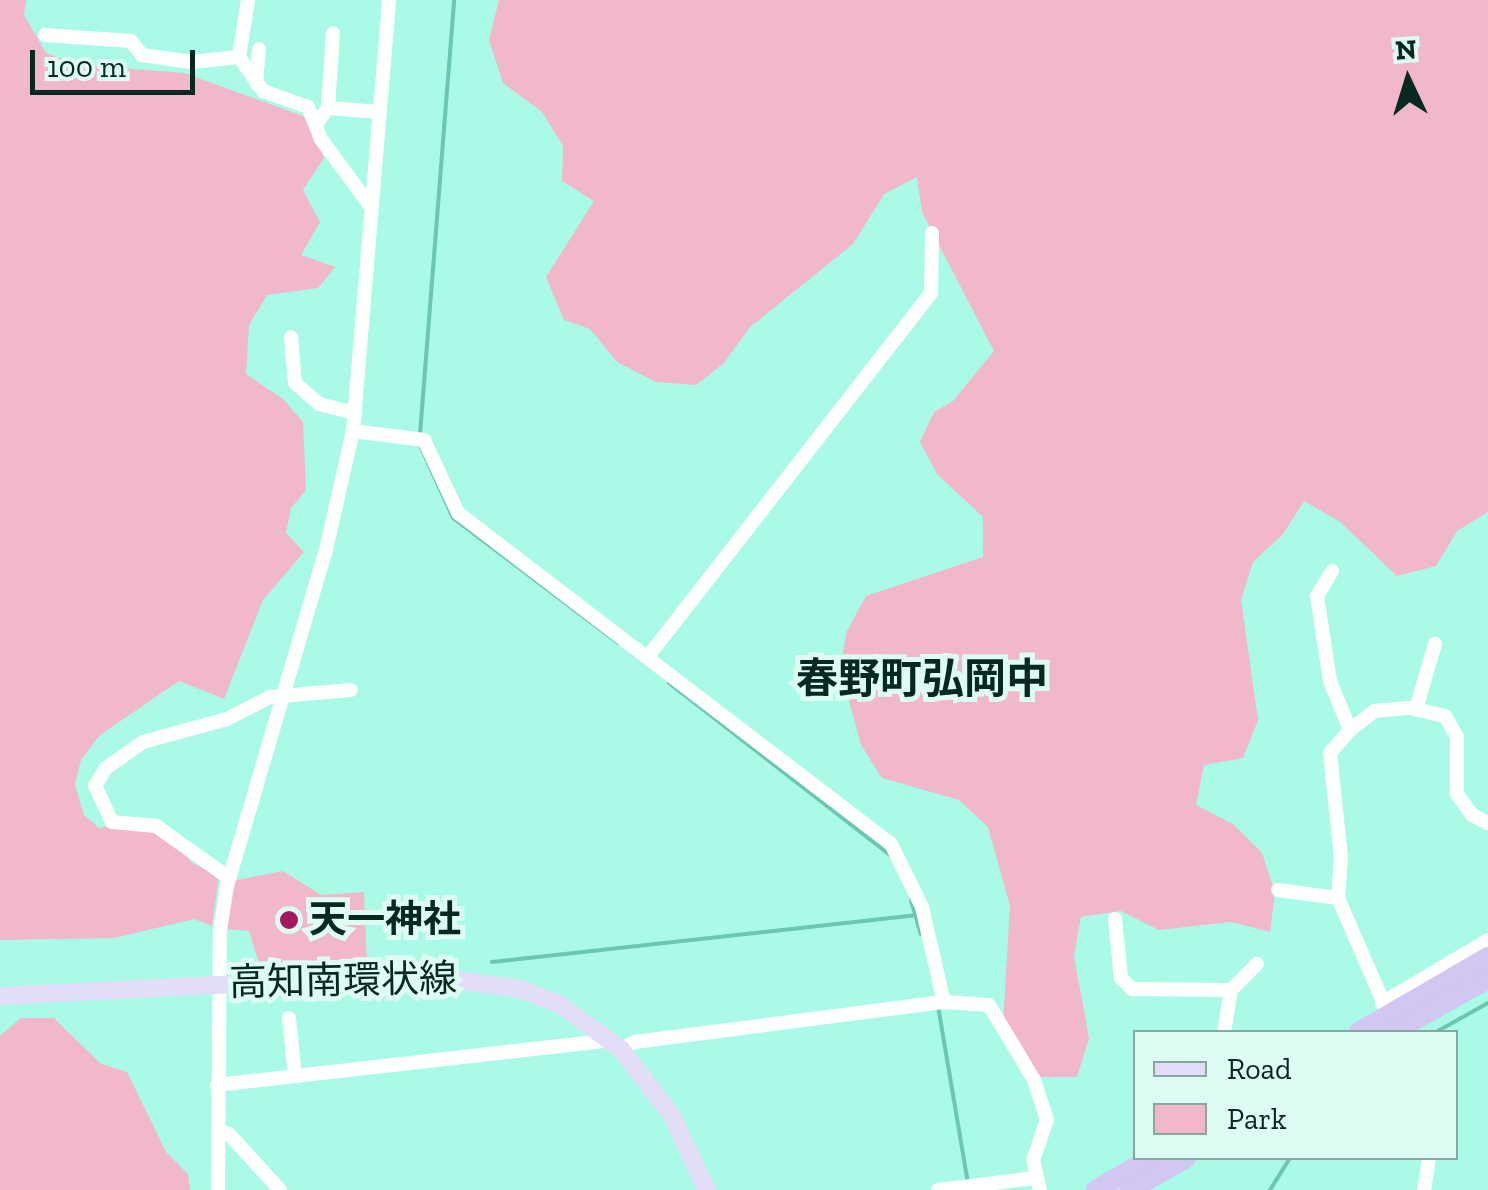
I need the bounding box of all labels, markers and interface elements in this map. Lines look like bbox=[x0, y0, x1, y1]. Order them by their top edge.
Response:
scale bar bbox=[35, 30, 200, 92]
north arrow bbox=[1358, 30, 1458, 130]
text: N bbox=[1394, 32, 1418, 67]
text: 100 m bbox=[47, 49, 126, 85]
district label: 春野町弘岡中 bbox=[796, 654, 1048, 704]
place label: 天一神社 bbox=[309, 897, 461, 943]
marker: 天一神社 bbox=[278, 909, 300, 931]
street label: 高知南環状線 bbox=[229, 956, 457, 1006]
legend bbox=[1133, 1030, 1458, 1160]
text: Road bbox=[1227, 1051, 1292, 1087]
text: Park bbox=[1227, 1101, 1287, 1137]

